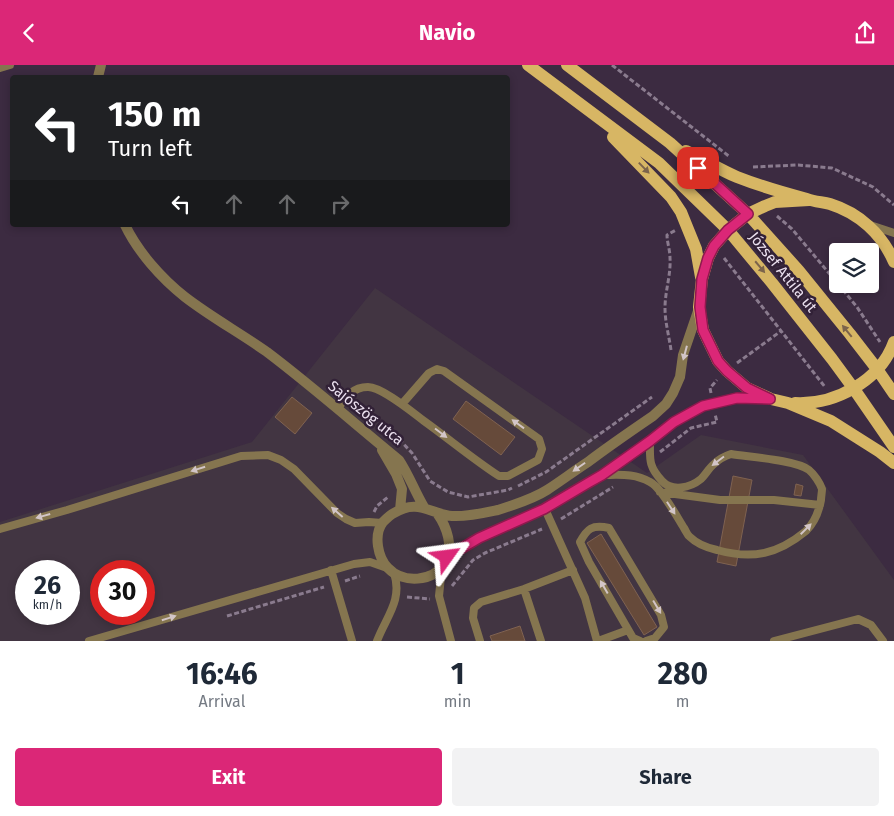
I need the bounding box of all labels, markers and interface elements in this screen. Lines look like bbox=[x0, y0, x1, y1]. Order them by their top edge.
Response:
icon: back bbox=[15, 19, 43, 47]
text: Navio bbox=[419, 19, 475, 46]
icon: share bbox=[851, 19, 879, 47]
text: 150 m bbox=[108, 93, 201, 135]
icon: left bbox=[25, 95, 90, 160]
text: Turn left bbox=[108, 135, 192, 162]
pin bbox=[677, 147, 719, 189]
icon: arrive bbox=[684, 154, 712, 182]
one-way arrow bbox=[637, 162, 649, 174]
icon: left bbox=[167, 190, 195, 218]
icon: ahead bbox=[220, 190, 248, 218]
icon: ahead bbox=[273, 190, 301, 218]
icon: right bbox=[326, 190, 354, 218]
street label: József Attila út bbox=[745, 228, 821, 316]
map controls bbox=[829, 243, 879, 293]
button: layers bbox=[829, 243, 879, 293]
one-way arrow bbox=[754, 261, 765, 274]
one-way arrow bbox=[842, 324, 853, 337]
one-way arrow bbox=[680, 346, 688, 361]
street label: Sajószög utca bbox=[324, 377, 408, 449]
one-way arrow bbox=[511, 419, 525, 429]
one-way arrow bbox=[434, 428, 447, 439]
one-way arrow bbox=[712, 456, 725, 467]
one-way arrow bbox=[572, 462, 586, 472]
one-way arrow bbox=[190, 466, 205, 474]
one-way arrow bbox=[666, 502, 676, 515]
one-way arrow bbox=[331, 506, 343, 518]
one-way arrow bbox=[35, 513, 50, 521]
one-way arrow bbox=[800, 523, 812, 535]
position arrow bbox=[420, 530, 472, 582]
speed limit sign: 30 bbox=[90, 560, 155, 625]
text: 26 bbox=[34, 571, 61, 601]
one-way arrow bbox=[600, 580, 608, 595]
text: km/h bbox=[33, 598, 62, 612]
one-way arrow bbox=[652, 601, 661, 614]
one-way arrow bbox=[162, 613, 177, 621]
text: 16:46 bbox=[186, 656, 258, 692]
text: 1 bbox=[451, 656, 465, 692]
text: 280 bbox=[657, 656, 708, 692]
text: Arrival bbox=[198, 692, 245, 711]
text: min bbox=[444, 692, 471, 711]
text: m bbox=[676, 692, 690, 711]
button: Exit bbox=[15, 748, 442, 806]
button: Share bbox=[452, 748, 879, 806]

